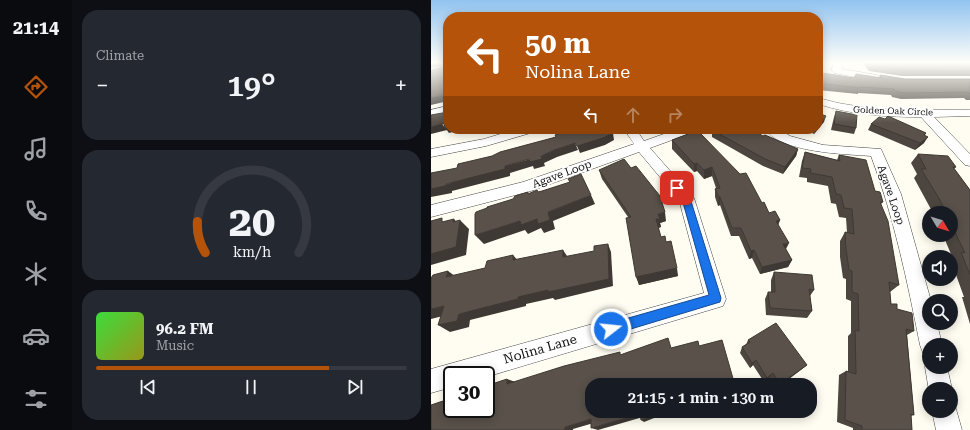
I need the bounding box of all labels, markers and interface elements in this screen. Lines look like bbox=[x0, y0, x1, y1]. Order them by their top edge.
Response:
text: 21:14 bbox=[13, 17, 59, 38]
text: 50 m bbox=[525, 27, 590, 60]
icon: left bbox=[459, 28, 511, 80]
text: Climate bbox=[96, 48, 144, 63]
text: Nolina Lane bbox=[525, 61, 630, 82]
text: 19° bbox=[227, 68, 276, 103]
icon: directions bbox=[22, 73, 50, 101]
text: − bbox=[96, 73, 108, 98]
text: + bbox=[395, 73, 407, 98]
icon: left bbox=[580, 104, 602, 126]
icon: ahead bbox=[622, 104, 644, 126]
icon: right bbox=[664, 104, 686, 126]
street label: Golden Oak Circle bbox=[853, 105, 933, 117]
icon: music bbox=[22, 135, 50, 163]
street label: Agave Loop bbox=[531, 157, 593, 191]
street label: Agave Loop bbox=[875, 164, 907, 226]
pin bbox=[660, 171, 694, 205]
icon: arrive bbox=[666, 177, 688, 199]
icon: phone bbox=[22, 197, 50, 225]
text: 20 bbox=[228, 197, 275, 246]
north arrow bbox=[922, 206, 958, 242]
map controls bbox=[922, 206, 958, 418]
text: km/h bbox=[232, 244, 271, 260]
button: sound bbox=[922, 250, 958, 286]
icon: climate bbox=[22, 260, 50, 288]
button: search bbox=[922, 294, 958, 330]
position arrow bbox=[590, 308, 632, 350]
text: 96.2 FM bbox=[156, 320, 213, 338]
icon: car bbox=[22, 322, 50, 350]
street label: Nolina Lane bbox=[501, 331, 579, 367]
text: Music bbox=[156, 338, 194, 353]
button: + bbox=[922, 338, 958, 374]
speed limit sign: 30 bbox=[443, 366, 495, 418]
icon: previous bbox=[137, 376, 159, 398]
icon: pause bbox=[240, 376, 262, 398]
icon: next bbox=[344, 376, 366, 398]
button: − bbox=[922, 382, 958, 418]
icon: filters bbox=[22, 385, 50, 413]
text: 21:15 · 1 min · 130 m bbox=[628, 389, 774, 407]

